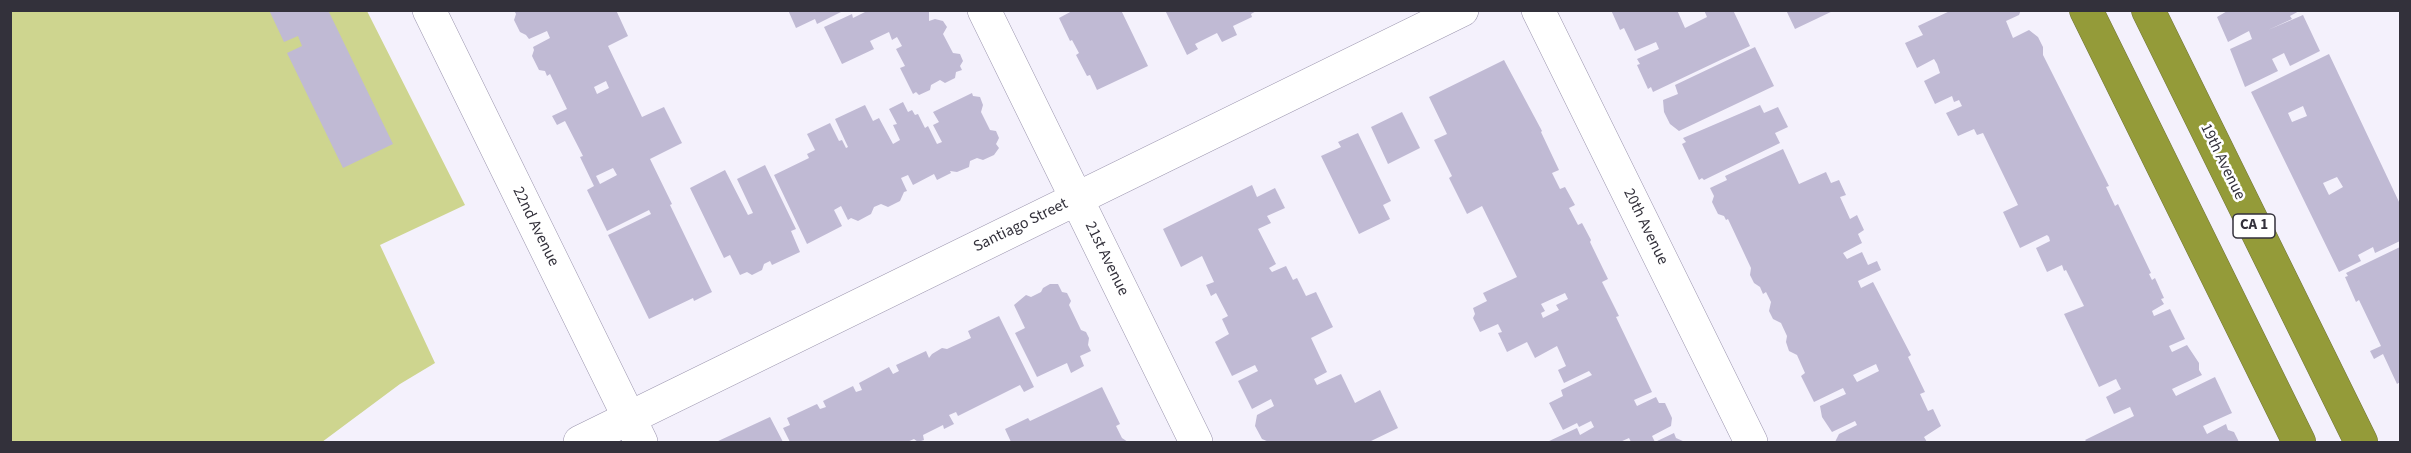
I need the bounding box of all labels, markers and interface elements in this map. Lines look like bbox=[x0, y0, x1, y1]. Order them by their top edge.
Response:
street label: 19th Avenue bbox=[2195, 121, 2249, 203]
street label: 22nd Avenue bbox=[508, 184, 562, 270]
street label: 20th Avenue bbox=[1618, 186, 1672, 268]
street label: Santiago Street bbox=[971, 195, 1071, 257]
road number: CA 1 bbox=[2233, 214, 2275, 238]
street label: 21st Avenue bbox=[1080, 219, 1132, 299]

